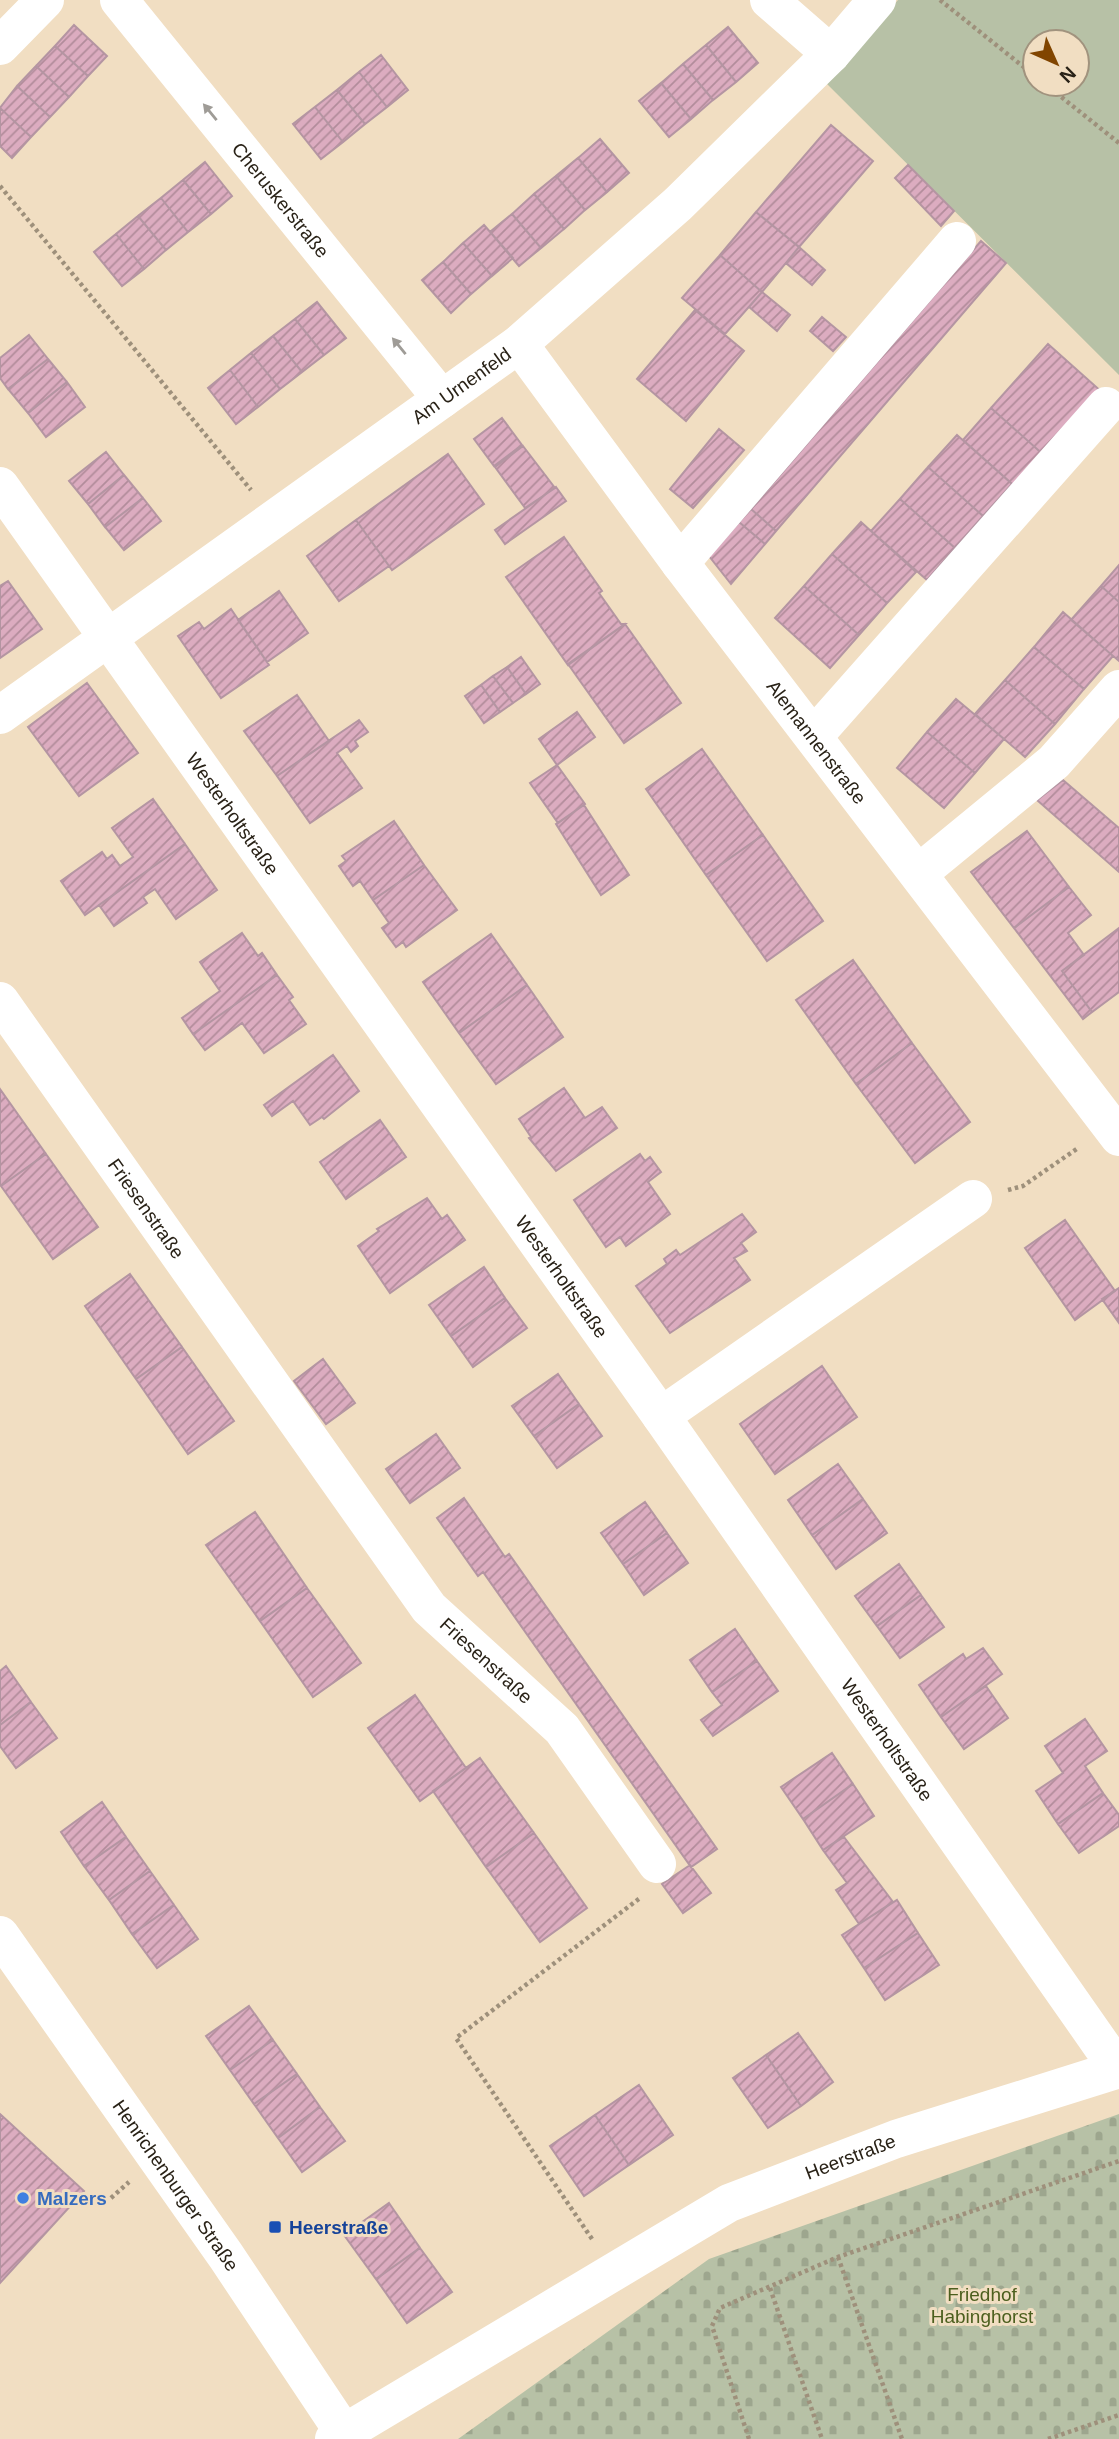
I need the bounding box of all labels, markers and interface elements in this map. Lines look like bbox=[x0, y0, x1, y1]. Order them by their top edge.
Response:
north arrow bbox=[1021, 28, 1091, 98]
text: N bbox=[1055, 62, 1080, 87]
one-way arrow bbox=[203, 104, 218, 121]
street label: Cheruskerstraße bbox=[228, 138, 333, 262]
one-way arrow bbox=[392, 338, 407, 355]
street label: Am Urnenfeld bbox=[408, 343, 515, 428]
street label: Alemannenstraße bbox=[762, 676, 870, 808]
street label: Westerholtstraße bbox=[182, 749, 283, 879]
street label: Friesenstraße bbox=[104, 1155, 189, 1263]
street label: Westerholtstraße bbox=[511, 1212, 612, 1342]
street label: Friesenstraße bbox=[436, 1613, 537, 1708]
street label: Westerholtstraße bbox=[837, 1675, 937, 1805]
street label: Henrichenburger Straße bbox=[108, 2096, 243, 2275]
street label: Heerstraße bbox=[802, 2130, 899, 2184]
place label: Malzers bbox=[37, 2188, 107, 2209]
marker: Malzers bbox=[15, 2190, 31, 2206]
place label: Heerstraße bbox=[289, 2217, 388, 2238]
marker: Heerstraße bbox=[267, 2219, 283, 2235]
park label: Friedhof Habinghorst bbox=[931, 2284, 1034, 2327]

